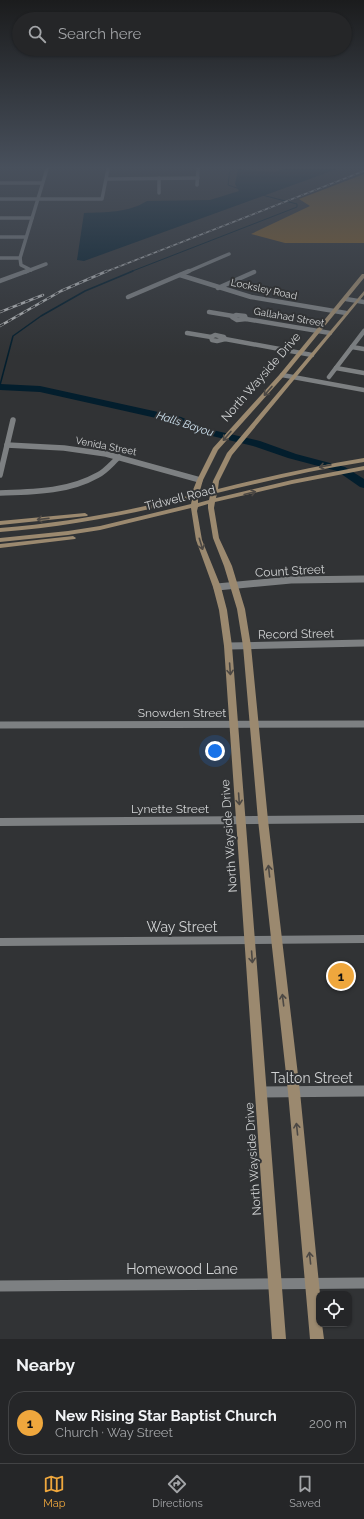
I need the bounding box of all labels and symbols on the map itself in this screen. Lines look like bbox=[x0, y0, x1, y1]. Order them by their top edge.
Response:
street label: Locksley Road bbox=[230, 277, 298, 301]
street label: Gallahad Street bbox=[253, 305, 326, 329]
street label: North Wayside Drive bbox=[219, 330, 303, 424]
one-way arrow bbox=[263, 386, 272, 397]
water label: Halls Bayou bbox=[155, 409, 215, 439]
one-way arrow bbox=[223, 430, 232, 441]
street label: Venida Street bbox=[75, 435, 138, 457]
one-way arrow bbox=[319, 462, 332, 470]
street label: Tidwell Road bbox=[143, 482, 217, 514]
one-way arrow bbox=[243, 489, 256, 496]
one-way arrow bbox=[37, 515, 50, 522]
one-way arrow bbox=[198, 537, 205, 550]
street label: Count Street bbox=[255, 562, 325, 580]
street label: Record Street bbox=[258, 626, 334, 642]
one-way arrow bbox=[226, 662, 234, 675]
street label: Snowden Street bbox=[138, 706, 226, 720]
your location bbox=[205, 741, 225, 761]
street label: North Wayside Drive bbox=[218, 779, 240, 893]
one-way arrow bbox=[236, 792, 243, 805]
street label: Lynette Street bbox=[131, 802, 209, 816]
one-way arrow bbox=[265, 864, 272, 877]
street label: Way Street bbox=[147, 919, 218, 935]
one-way arrow bbox=[248, 950, 255, 963]
pin: 1 bbox=[328, 961, 354, 991]
one-way arrow bbox=[279, 994, 286, 1007]
street label: Talton Street bbox=[271, 1070, 353, 1086]
street label: North Wayside Drive bbox=[242, 1102, 264, 1216]
one-way arrow bbox=[293, 1123, 301, 1136]
one-way arrow bbox=[306, 1252, 313, 1265]
street label: Homewood Lane bbox=[126, 1261, 238, 1277]

